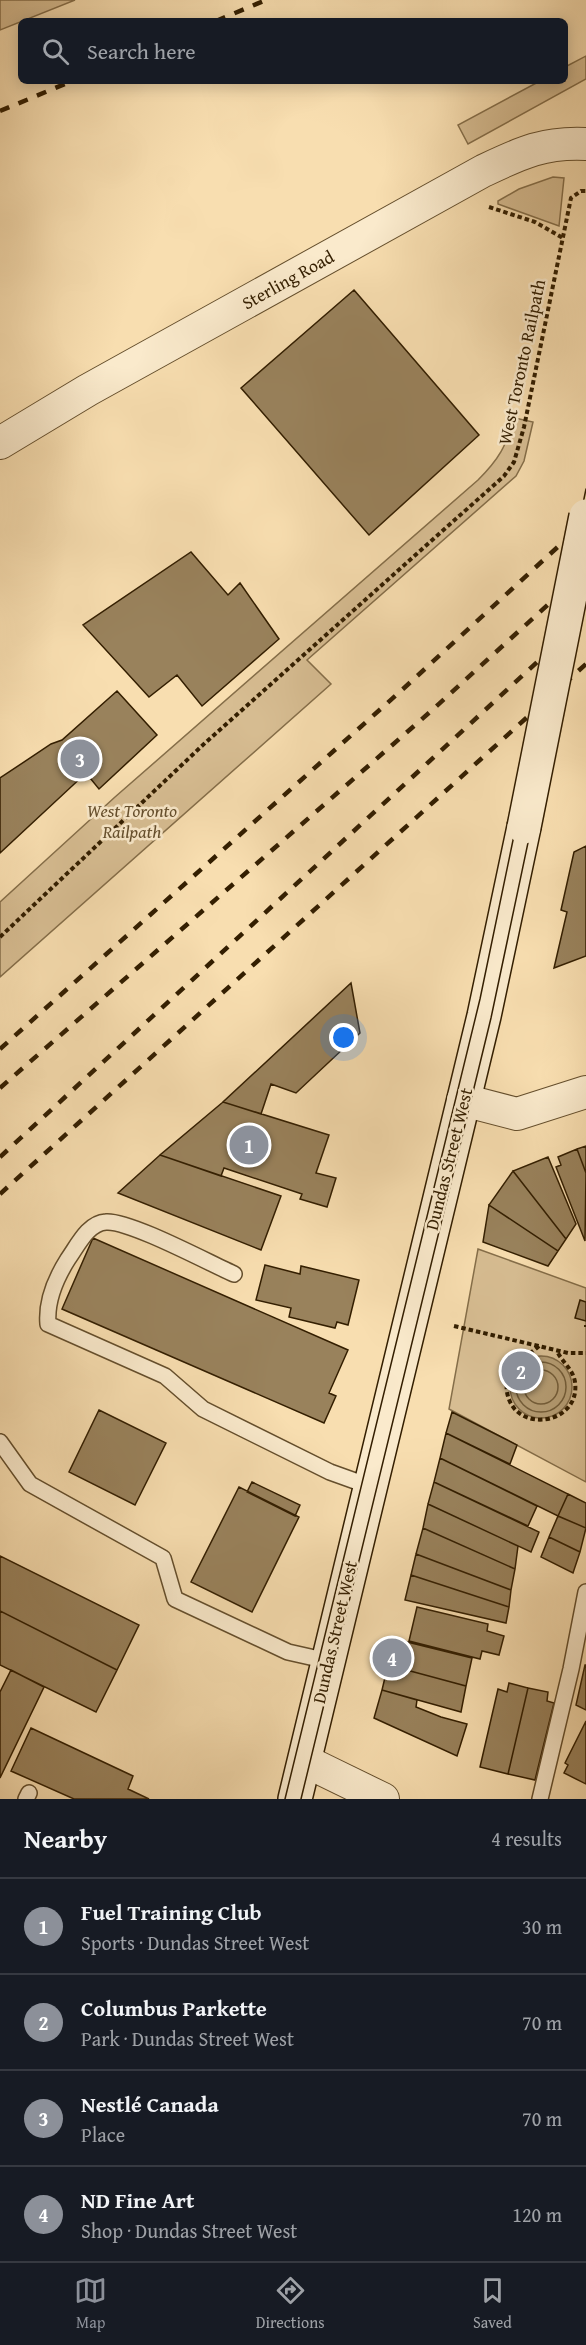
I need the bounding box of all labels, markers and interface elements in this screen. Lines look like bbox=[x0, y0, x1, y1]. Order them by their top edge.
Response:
search box bbox=[18, 18, 568, 84]
icon: search bbox=[39, 35, 72, 68]
text: Search here bbox=[87, 35, 196, 67]
street label: Sterling Road bbox=[237, 243, 339, 316]
street label: West Toronto Railpath bbox=[491, 277, 552, 447]
pin: 3 bbox=[60, 736, 100, 782]
park label: West Toronto Railpath bbox=[87, 797, 177, 845]
your location bbox=[329, 1023, 358, 1052]
street label: Dundas Street West bbox=[418, 1084, 479, 1233]
pin: 1 bbox=[230, 1122, 268, 1168]
pin: 2 bbox=[502, 1348, 540, 1394]
street label: Dundas Street West bbox=[305, 1557, 364, 1706]
pin: 4 bbox=[372, 1636, 412, 1680]
text: Nearby bbox=[24, 1819, 107, 1858]
text: 4 results bbox=[491, 1824, 562, 1853]
text: Fuel Training Club bbox=[81, 1896, 262, 1928]
text: 1 bbox=[38, 1912, 49, 1941]
text: 30 m bbox=[522, 1912, 562, 1941]
text: Sports · Dundas Street West bbox=[81, 1928, 309, 1957]
text: Columbus Parkette bbox=[81, 1992, 267, 2024]
text: 2 bbox=[38, 2008, 49, 2037]
text: 70 m bbox=[522, 2008, 562, 2037]
text: Park · Dundas Street West bbox=[81, 2024, 294, 2053]
text: Nestlé Canada bbox=[81, 2088, 219, 2120]
text: 3 bbox=[38, 2104, 49, 2133]
text: 70 m bbox=[522, 2104, 562, 2133]
text: Place bbox=[81, 2120, 125, 2149]
text: ND Fine Art bbox=[81, 2184, 194, 2216]
text: 4 bbox=[38, 2200, 49, 2229]
text: 120 m bbox=[512, 2200, 562, 2229]
text: Shop · Dundas Street West bbox=[81, 2216, 297, 2245]
tab: Map bbox=[74, 2274, 107, 2334]
tab: Directions bbox=[256, 2274, 325, 2334]
tab: Saved bbox=[473, 2274, 512, 2334]

